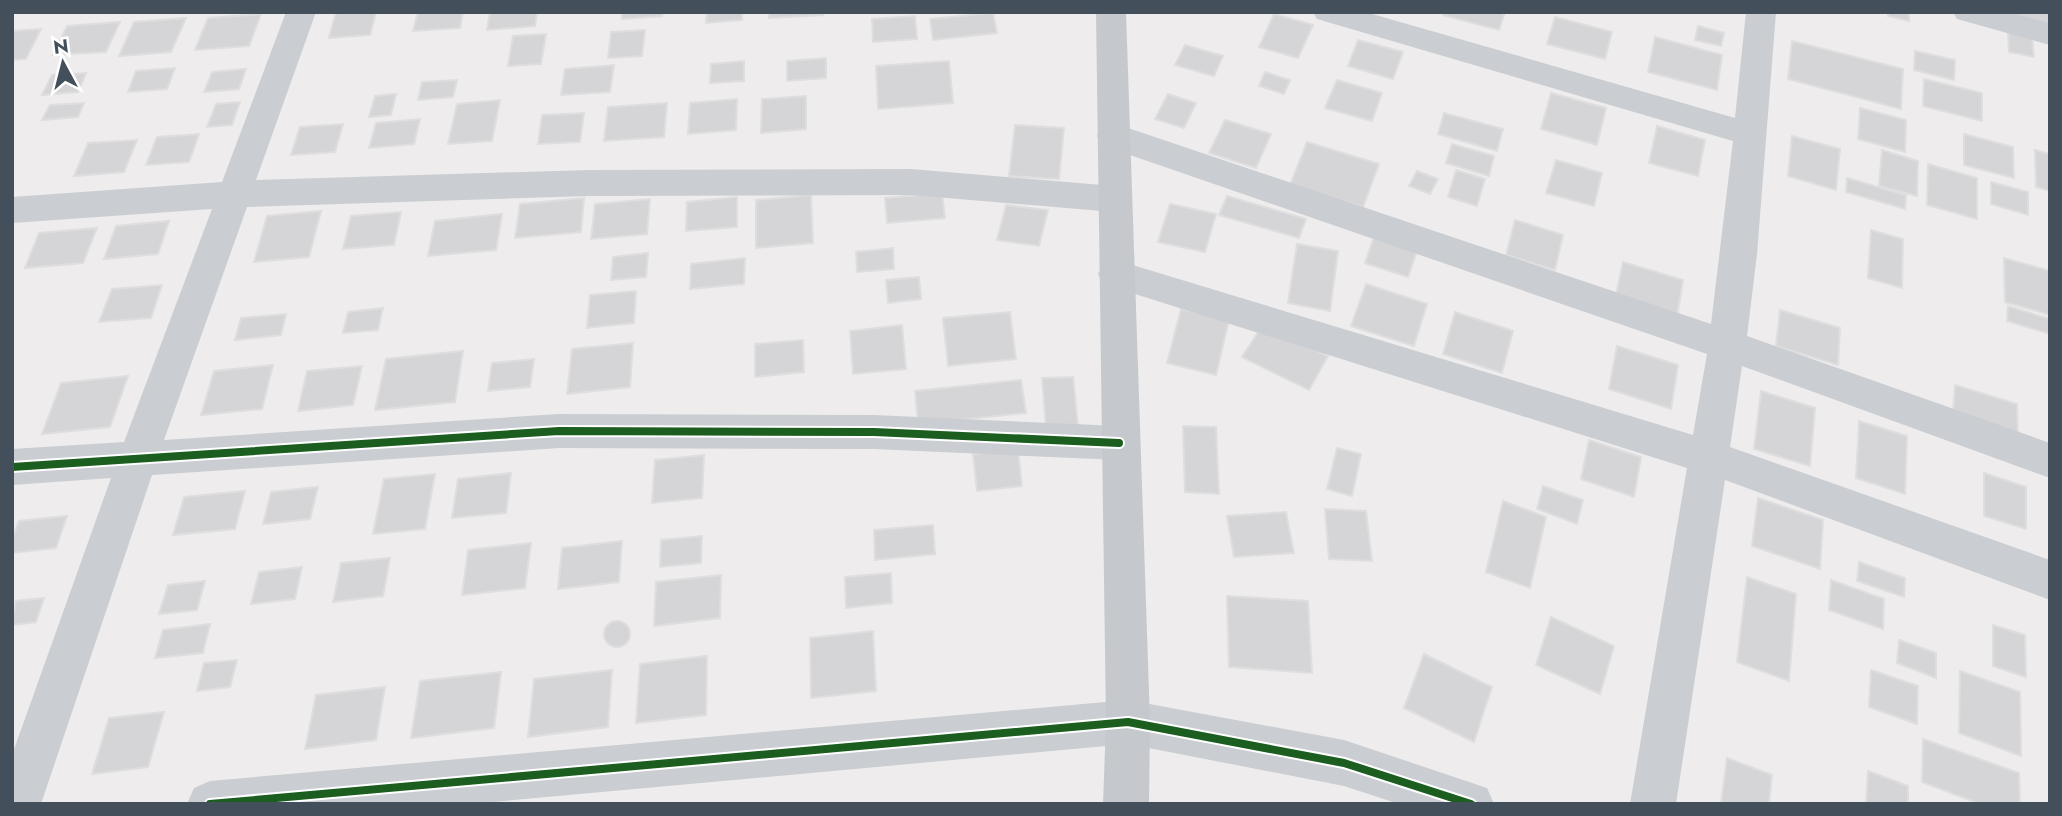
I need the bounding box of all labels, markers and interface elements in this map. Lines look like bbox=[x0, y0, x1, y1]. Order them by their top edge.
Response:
north arrow bbox=[28, 28, 98, 98]
text: N bbox=[52, 32, 70, 61]

